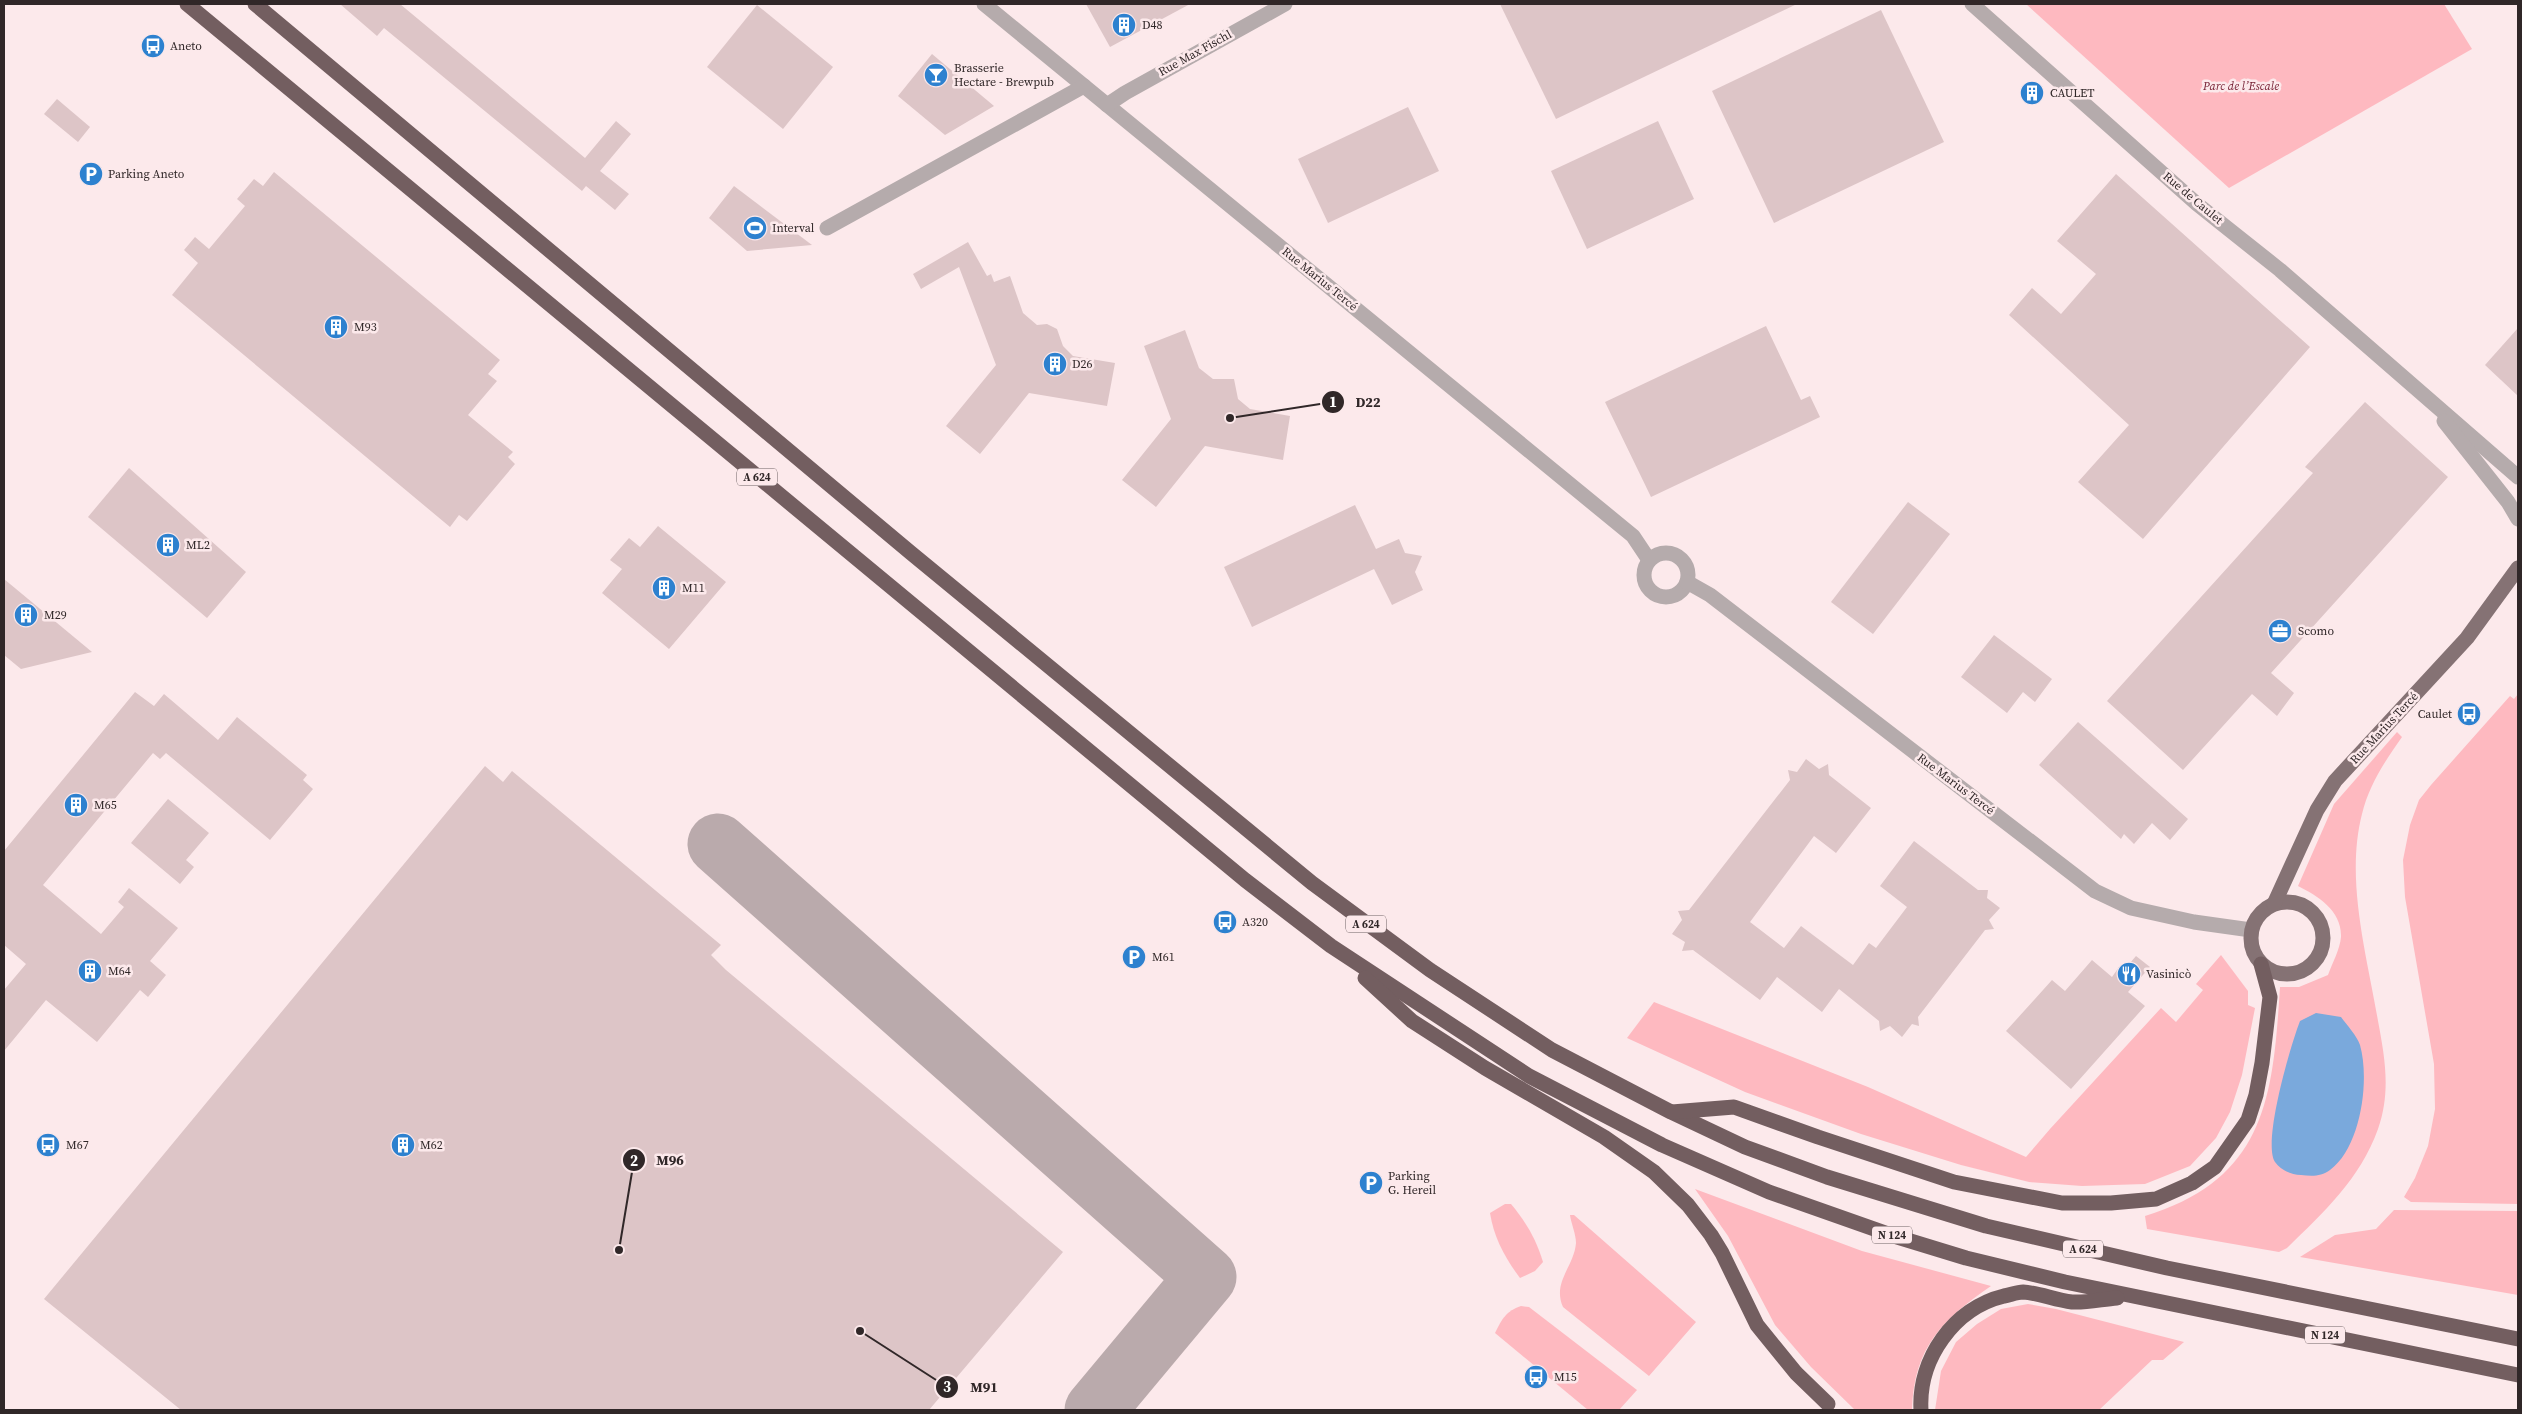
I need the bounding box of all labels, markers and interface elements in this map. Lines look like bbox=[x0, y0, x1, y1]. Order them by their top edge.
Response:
building icon: D48 bbox=[1111, 12, 1137, 38]
place label: D48 bbox=[1142, 17, 1163, 33]
street label: Rue Max Fischl bbox=[1156, 26, 1235, 80]
bus stop icon: Aneto bbox=[140, 33, 166, 59]
place label: Aneto bbox=[170, 38, 202, 54]
place label: Brasserie Hectare - Brewpub bbox=[954, 60, 1054, 90]
bar icon: Brasserie Hectare - Brewpub bbox=[923, 62, 949, 88]
park label: Parc de l’Escale bbox=[2202, 78, 2279, 94]
building icon: CAULET bbox=[2019, 80, 2045, 106]
place label: CAULET bbox=[2050, 85, 2095, 101]
parking icon: Parking Aneto bbox=[78, 161, 104, 187]
place label: Parking Aneto bbox=[108, 166, 185, 182]
street label: Rue de Caulet bbox=[2160, 168, 2226, 228]
sports icon: Interval bbox=[742, 215, 768, 241]
place label: Interval bbox=[772, 220, 815, 236]
street label: Rue Marius Tercé bbox=[1279, 244, 1361, 314]
building icon: M93 bbox=[323, 314, 349, 340]
place label: M93 bbox=[354, 319, 377, 335]
building icon: D26 bbox=[1042, 351, 1068, 377]
place label: D26 bbox=[1072, 356, 1093, 372]
callout: D22 bbox=[1321, 387, 1391, 416]
text: 1 bbox=[1329, 391, 1337, 412]
text: D22 bbox=[1355, 392, 1381, 412]
road number: A 624 bbox=[737, 468, 777, 486]
building icon: ML2 bbox=[155, 532, 181, 558]
place label: ML2 bbox=[186, 537, 210, 553]
building icon: M11 bbox=[651, 575, 677, 601]
place label: M11 bbox=[682, 580, 705, 596]
building icon: M29 bbox=[13, 602, 39, 628]
place label: M29 bbox=[44, 607, 67, 623]
office icon: Scomo bbox=[2267, 618, 2293, 644]
place label: Scomo bbox=[2298, 623, 2334, 639]
street label: Rue Marius Tercé bbox=[2346, 689, 2422, 767]
bus stop icon: Caulet bbox=[2456, 701, 2482, 727]
place label: Caulet bbox=[2418, 706, 2452, 722]
street label: Rue Marius Tercé bbox=[1914, 750, 1998, 818]
building icon: M65 bbox=[63, 792, 89, 818]
place label: M65 bbox=[94, 797, 117, 813]
bus stop icon: A320 bbox=[1212, 909, 1238, 935]
place label: A320 bbox=[1242, 914, 1268, 930]
road number: A 624 bbox=[1346, 916, 1386, 932]
parking icon: M61 bbox=[1121, 944, 1147, 970]
place label: M61 bbox=[1152, 949, 1175, 965]
building icon: M64 bbox=[77, 958, 103, 984]
restaurant icon: Vasinicò bbox=[2116, 961, 2142, 987]
place label: M64 bbox=[108, 963, 131, 979]
place label: Vasinicò bbox=[2146, 966, 2192, 982]
bus stop icon: M67 bbox=[35, 1132, 61, 1158]
building icon: M62 bbox=[390, 1132, 416, 1158]
place label: M67 bbox=[66, 1137, 89, 1153]
place label: M62 bbox=[420, 1137, 443, 1153]
callout: M96 bbox=[621, 1146, 694, 1175]
text: 2 bbox=[630, 1150, 638, 1171]
text: M96 bbox=[656, 1150, 684, 1170]
place label: Parking G. Hereil bbox=[1388, 1168, 1436, 1198]
parking icon: Parking G. Hereil bbox=[1358, 1170, 1384, 1196]
road number: N 124 bbox=[1872, 1226, 1912, 1244]
road number: A 624 bbox=[2063, 1240, 2103, 1258]
road number: N 124 bbox=[2305, 1326, 2345, 1344]
bus stop icon: M15 bbox=[1523, 1364, 1549, 1390]
place label: M15 bbox=[1554, 1369, 1577, 1385]
callout: M91 bbox=[935, 1372, 1007, 1401]
text: 3 bbox=[943, 1376, 951, 1397]
text: M91 bbox=[970, 1377, 998, 1397]

